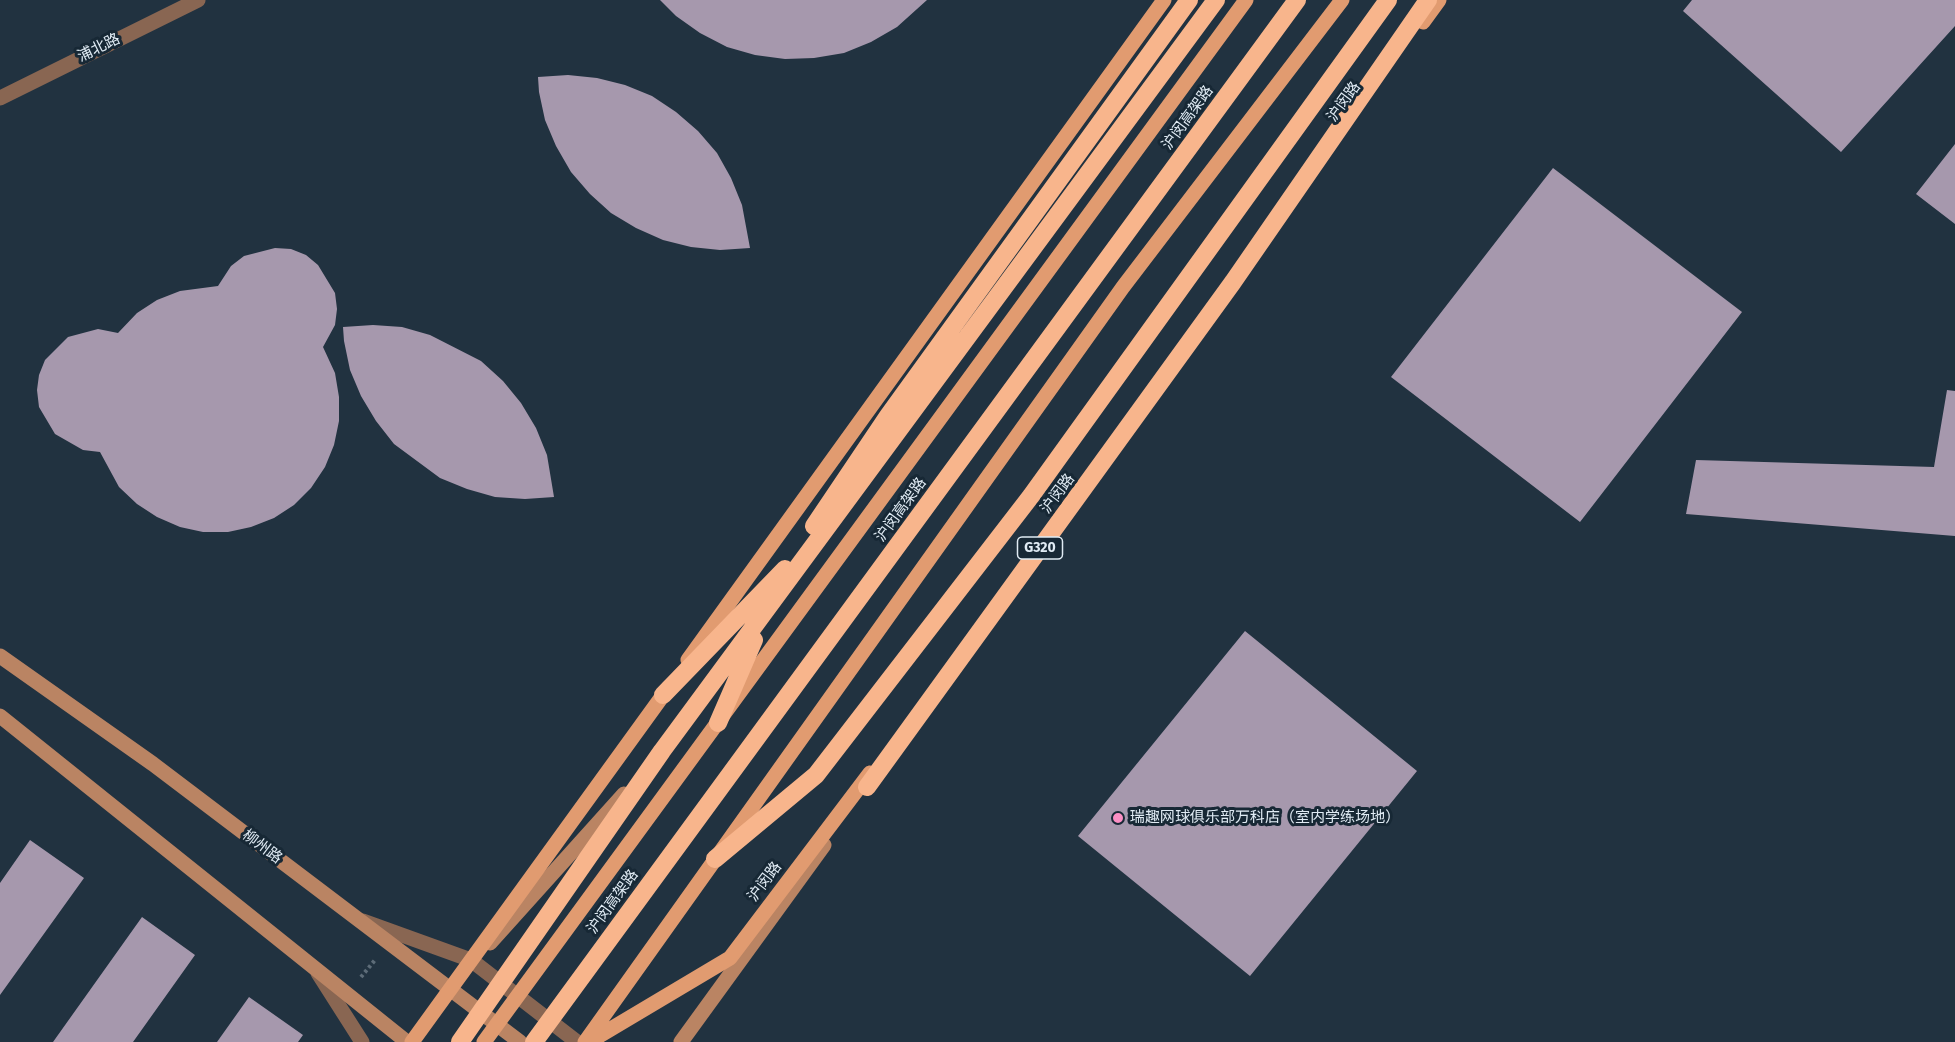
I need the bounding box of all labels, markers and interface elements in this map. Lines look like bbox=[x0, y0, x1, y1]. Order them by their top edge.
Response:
street label: 浦北路 bbox=[75, 30, 123, 66]
street label: 沪闵路 bbox=[1323, 79, 1365, 125]
street label: 沪闵高架路 bbox=[1159, 82, 1217, 154]
street label: 沪闵路 bbox=[1037, 471, 1079, 517]
street label: 沪闵高架路 bbox=[872, 474, 930, 546]
road number: G320 bbox=[1018, 537, 1062, 559]
place label: 瑞趣网球俱乐部万科店（室内学练场地） bbox=[1130, 809, 1400, 827]
marker: 瑞趣网球俱乐部万科店（室内学练场地） bbox=[1111, 811, 1125, 825]
street label: 柳州路 bbox=[239, 826, 285, 868]
street label: 沪闵路 bbox=[744, 859, 786, 905]
street label: 沪闵高架路 bbox=[584, 866, 642, 938]

